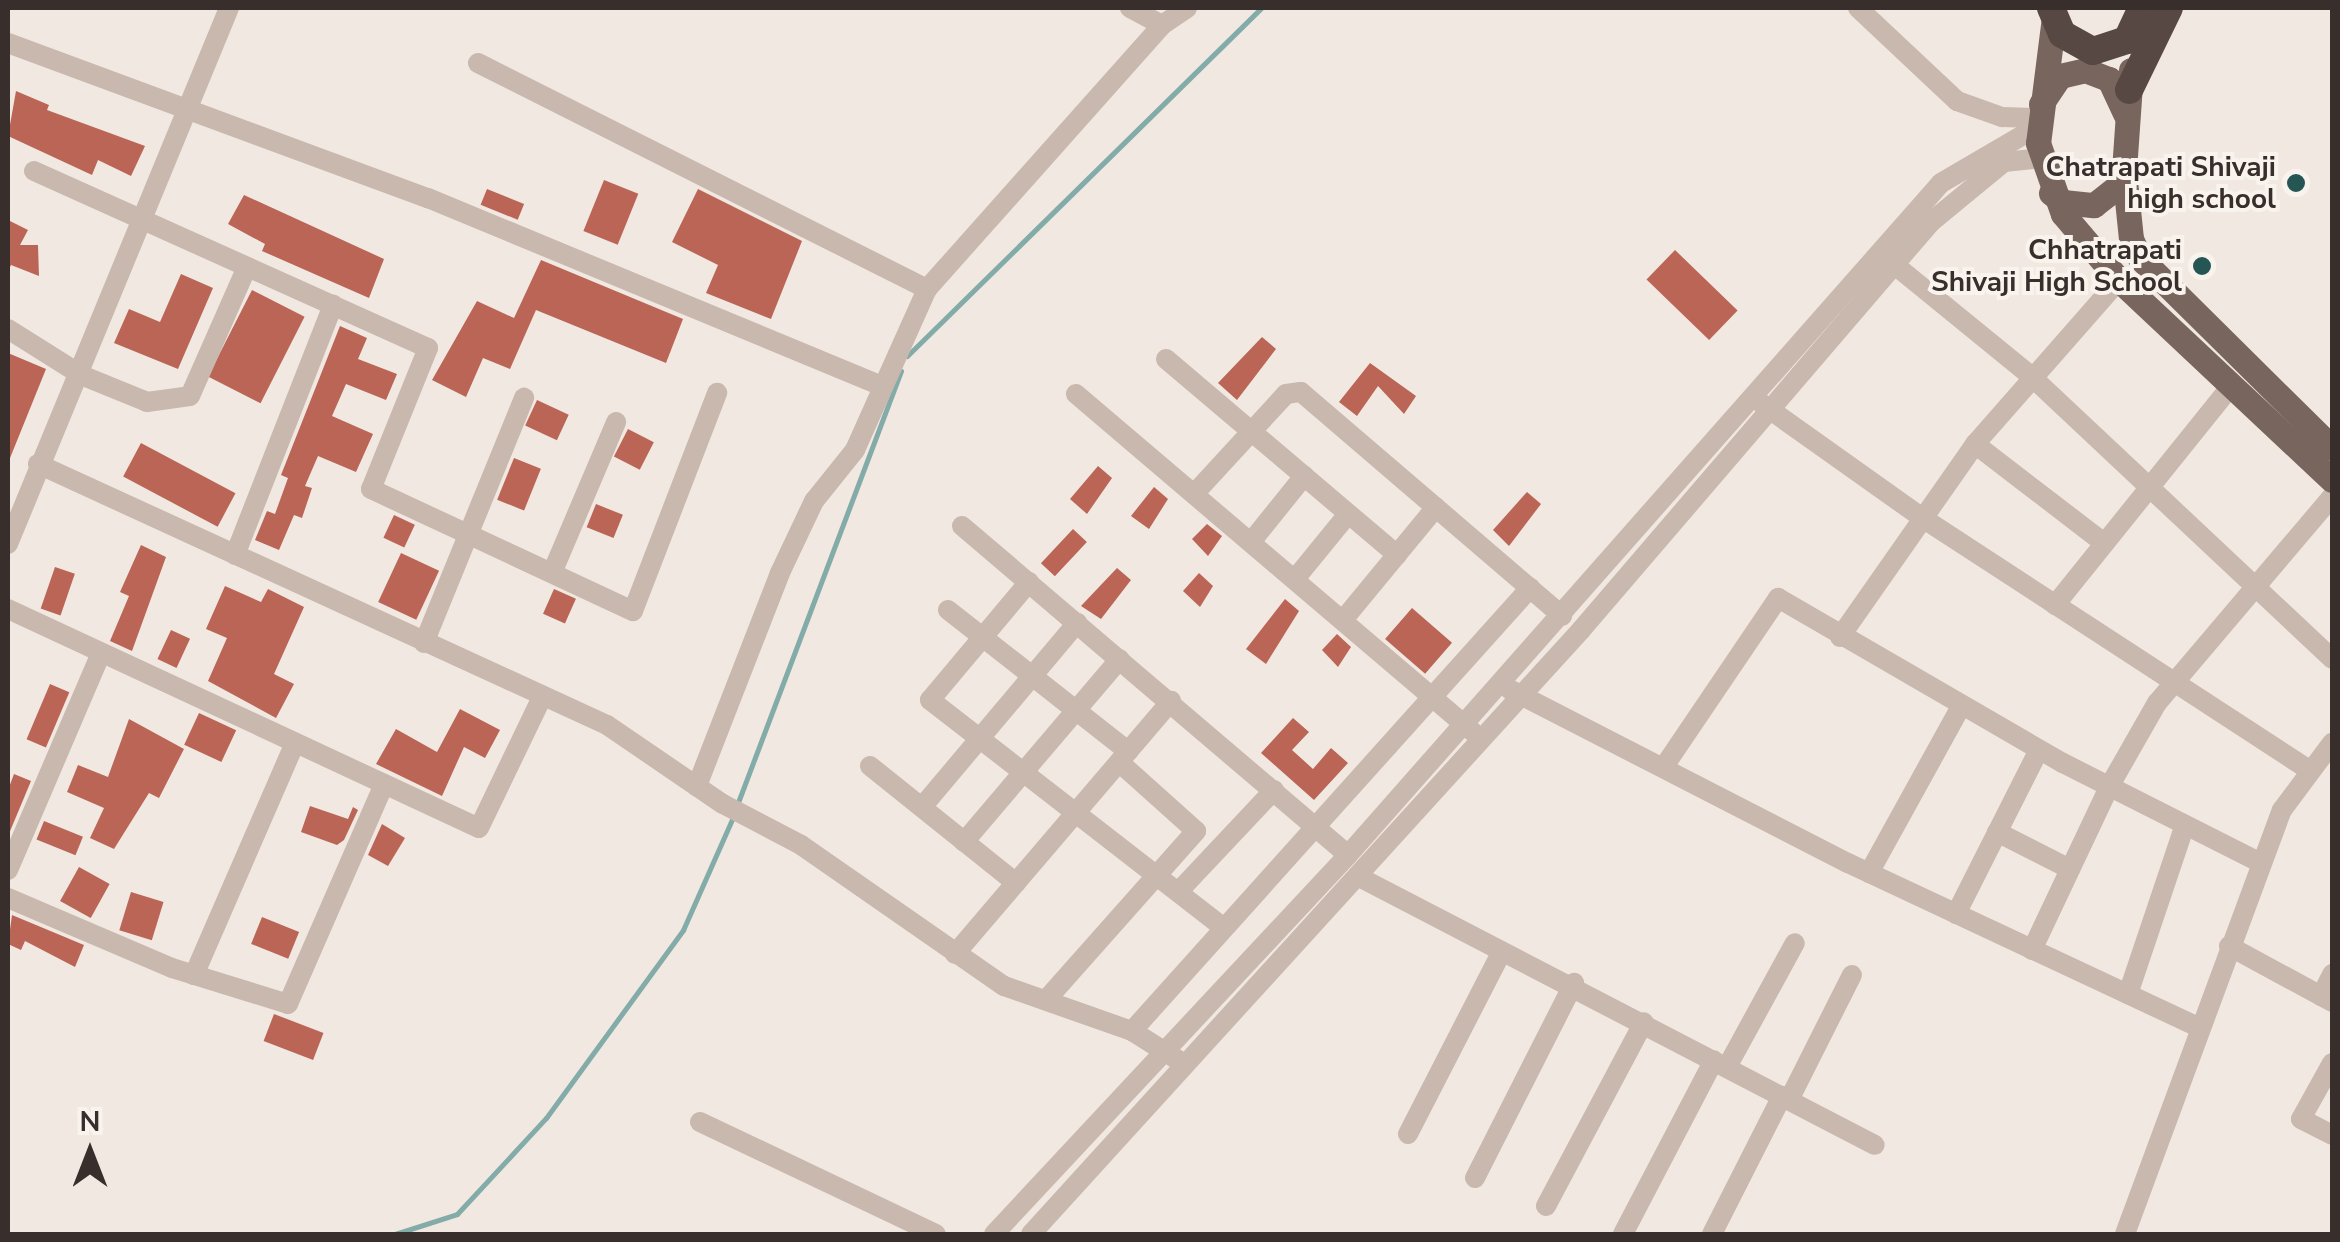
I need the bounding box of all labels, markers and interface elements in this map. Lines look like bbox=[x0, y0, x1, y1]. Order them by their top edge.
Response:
place label: Chatrapati Shivaji high school bbox=[2045, 150, 2276, 216]
marker: Chatrapati Shivaji high school bbox=[2285, 172, 2307, 194]
place label: Chhatrapati Shivaji High School bbox=[1931, 233, 2182, 299]
marker: Chhatrapati Shivaji High School bbox=[2191, 255, 2213, 277]
north arrow bbox=[40, 1102, 140, 1202]
text: N bbox=[80, 1103, 100, 1141]

